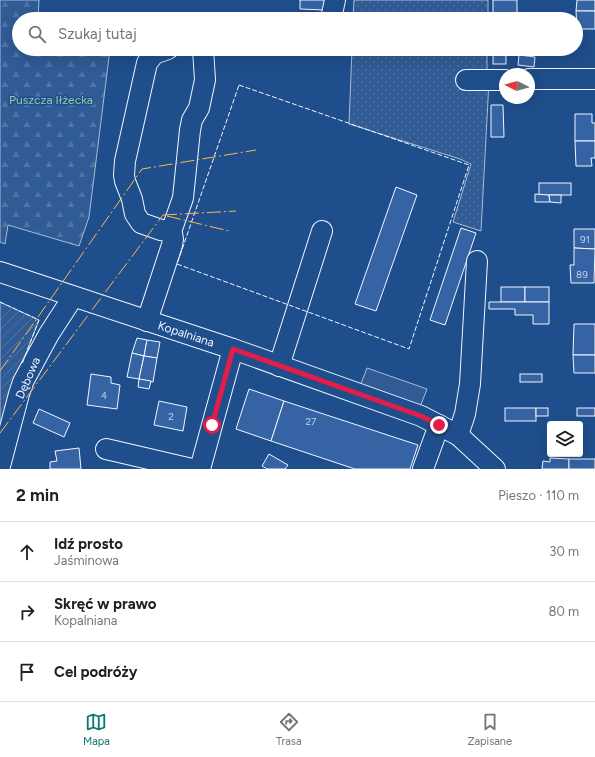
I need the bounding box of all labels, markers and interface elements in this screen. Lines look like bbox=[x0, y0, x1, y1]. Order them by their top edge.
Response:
search box bbox=[12, 12, 583, 56]
icon: search bbox=[26, 23, 48, 45]
text: Szukaj tutaj bbox=[58, 25, 137, 43]
north arrow bbox=[499, 68, 535, 104]
park label: Puszcza Iłżecka bbox=[9, 93, 93, 107]
house number: 91 bbox=[580, 233, 590, 246]
house number: 89 bbox=[576, 268, 588, 281]
street label: Kopalniana bbox=[156, 318, 216, 350]
street label: Dębowa bbox=[13, 355, 43, 401]
house number: 4 bbox=[101, 389, 107, 402]
house number: 2 bbox=[168, 410, 174, 423]
house number: 27 bbox=[306, 415, 317, 428]
route start bbox=[203, 416, 221, 434]
route end bbox=[430, 416, 448, 434]
map controls bbox=[547, 421, 583, 457]
button: layers bbox=[547, 421, 583, 457]
text: 2 min bbox=[16, 485, 59, 505]
text: Pieszo · 110 m bbox=[498, 488, 579, 503]
text: Idź prosto bbox=[54, 535, 123, 553]
icon: ahead bbox=[16, 541, 38, 563]
text: 30 m bbox=[549, 544, 579, 559]
text: Jaśminowa bbox=[54, 553, 119, 568]
text: Skręć w prawo bbox=[54, 595, 157, 613]
icon: right bbox=[16, 601, 38, 623]
text: 80 m bbox=[548, 604, 579, 619]
text: Kopalniana bbox=[54, 613, 117, 628]
icon: arrive bbox=[16, 661, 38, 683]
text: Cel podróży bbox=[54, 663, 137, 681]
tab: Mapa bbox=[83, 711, 110, 748]
tab: Trasa bbox=[276, 711, 302, 748]
tab: Zapisane bbox=[467, 711, 512, 748]

